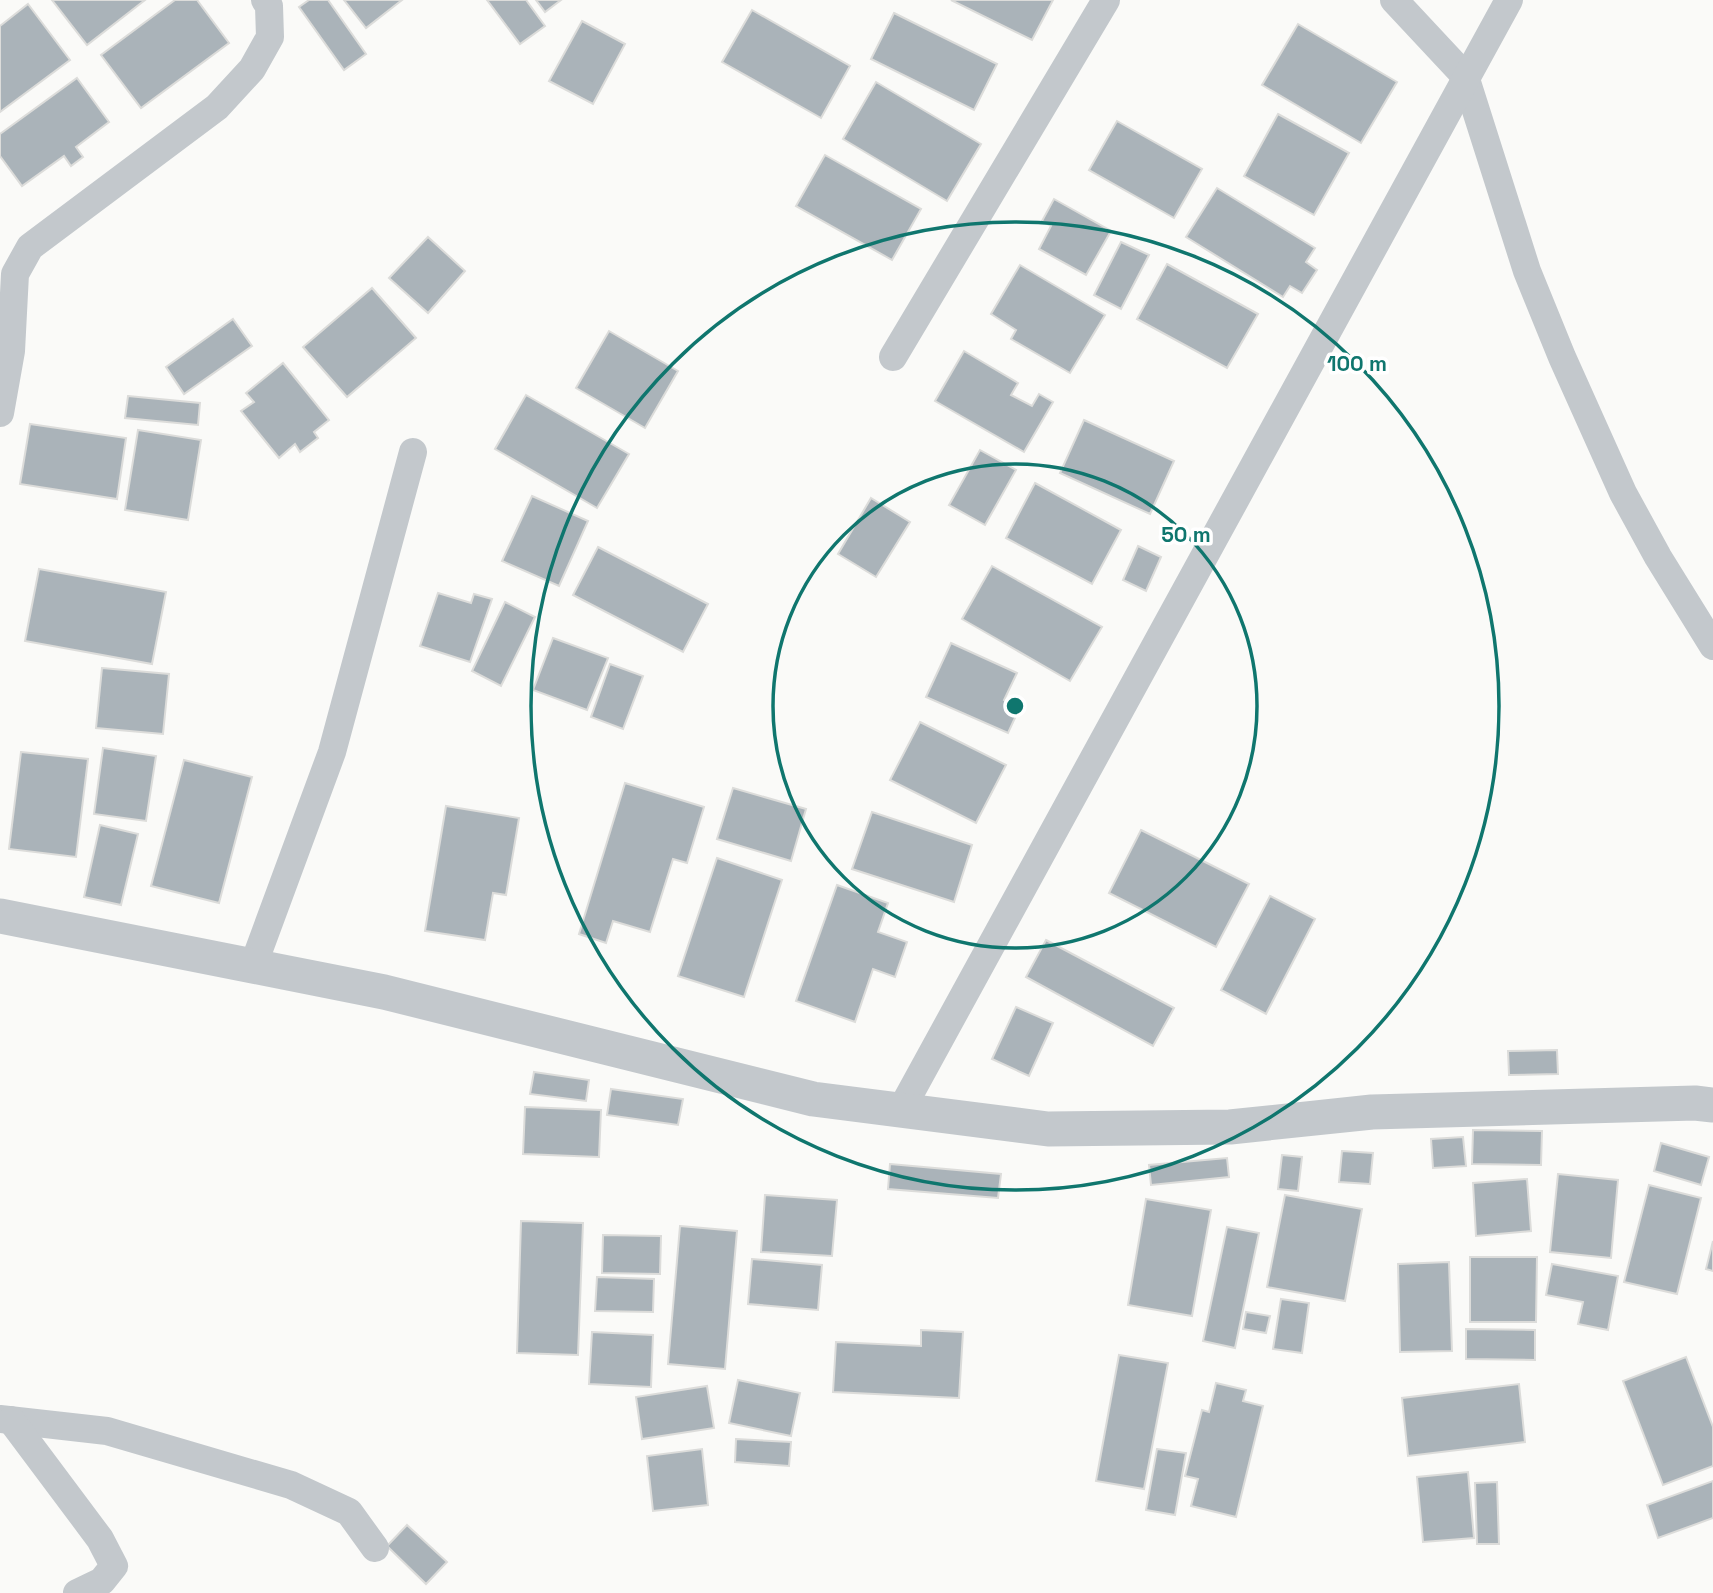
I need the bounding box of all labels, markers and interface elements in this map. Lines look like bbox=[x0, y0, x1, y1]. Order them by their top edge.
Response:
text: 100 m bbox=[1327, 350, 1387, 377]
text: 50 m bbox=[1161, 521, 1211, 548]
centre of rings bbox=[1003, 694, 1027, 718]

